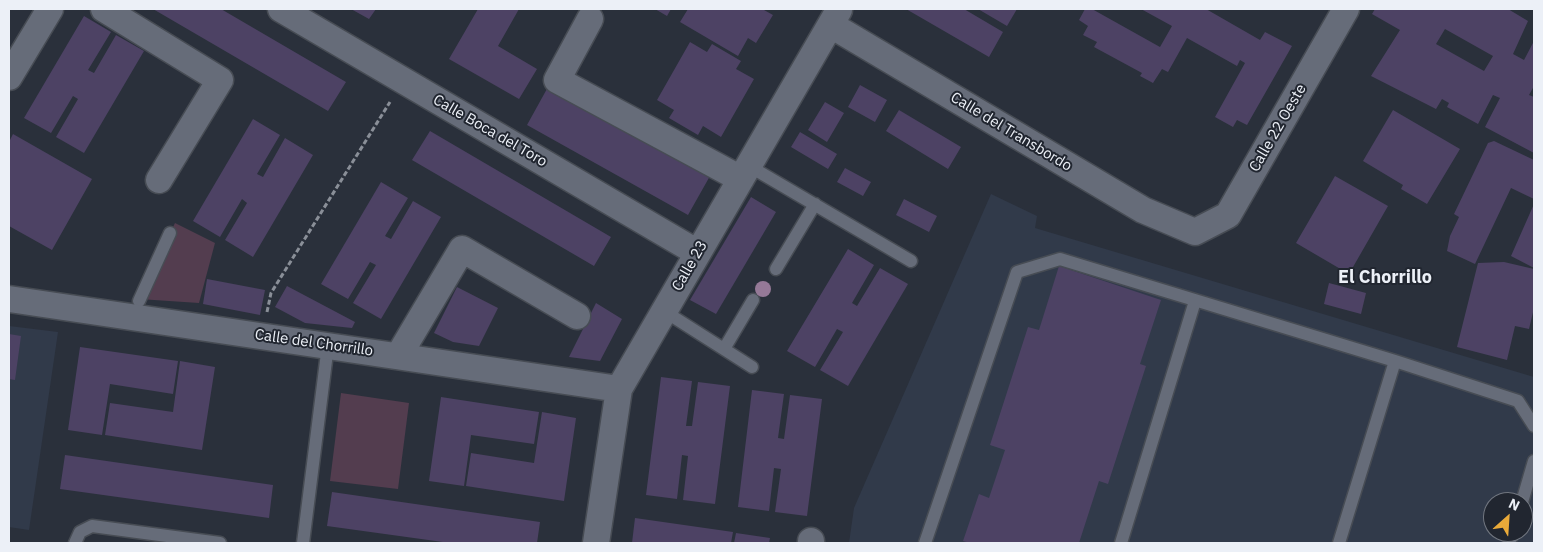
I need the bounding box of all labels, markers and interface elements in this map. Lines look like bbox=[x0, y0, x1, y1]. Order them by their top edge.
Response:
street label: Calle 22 Oeste bbox=[1246, 81, 1310, 175]
street label: Calle del Transbordo bbox=[947, 89, 1075, 175]
street label: Calle Boca del Toro bbox=[430, 91, 550, 171]
street label: Calle 23 bbox=[668, 238, 712, 294]
district label: El Chorrillo bbox=[1338, 267, 1432, 289]
street label: Calle del Chorrillo bbox=[254, 326, 374, 360]
north arrow bbox=[1483, 492, 1533, 542]
text: N bbox=[1506, 494, 1523, 515]

